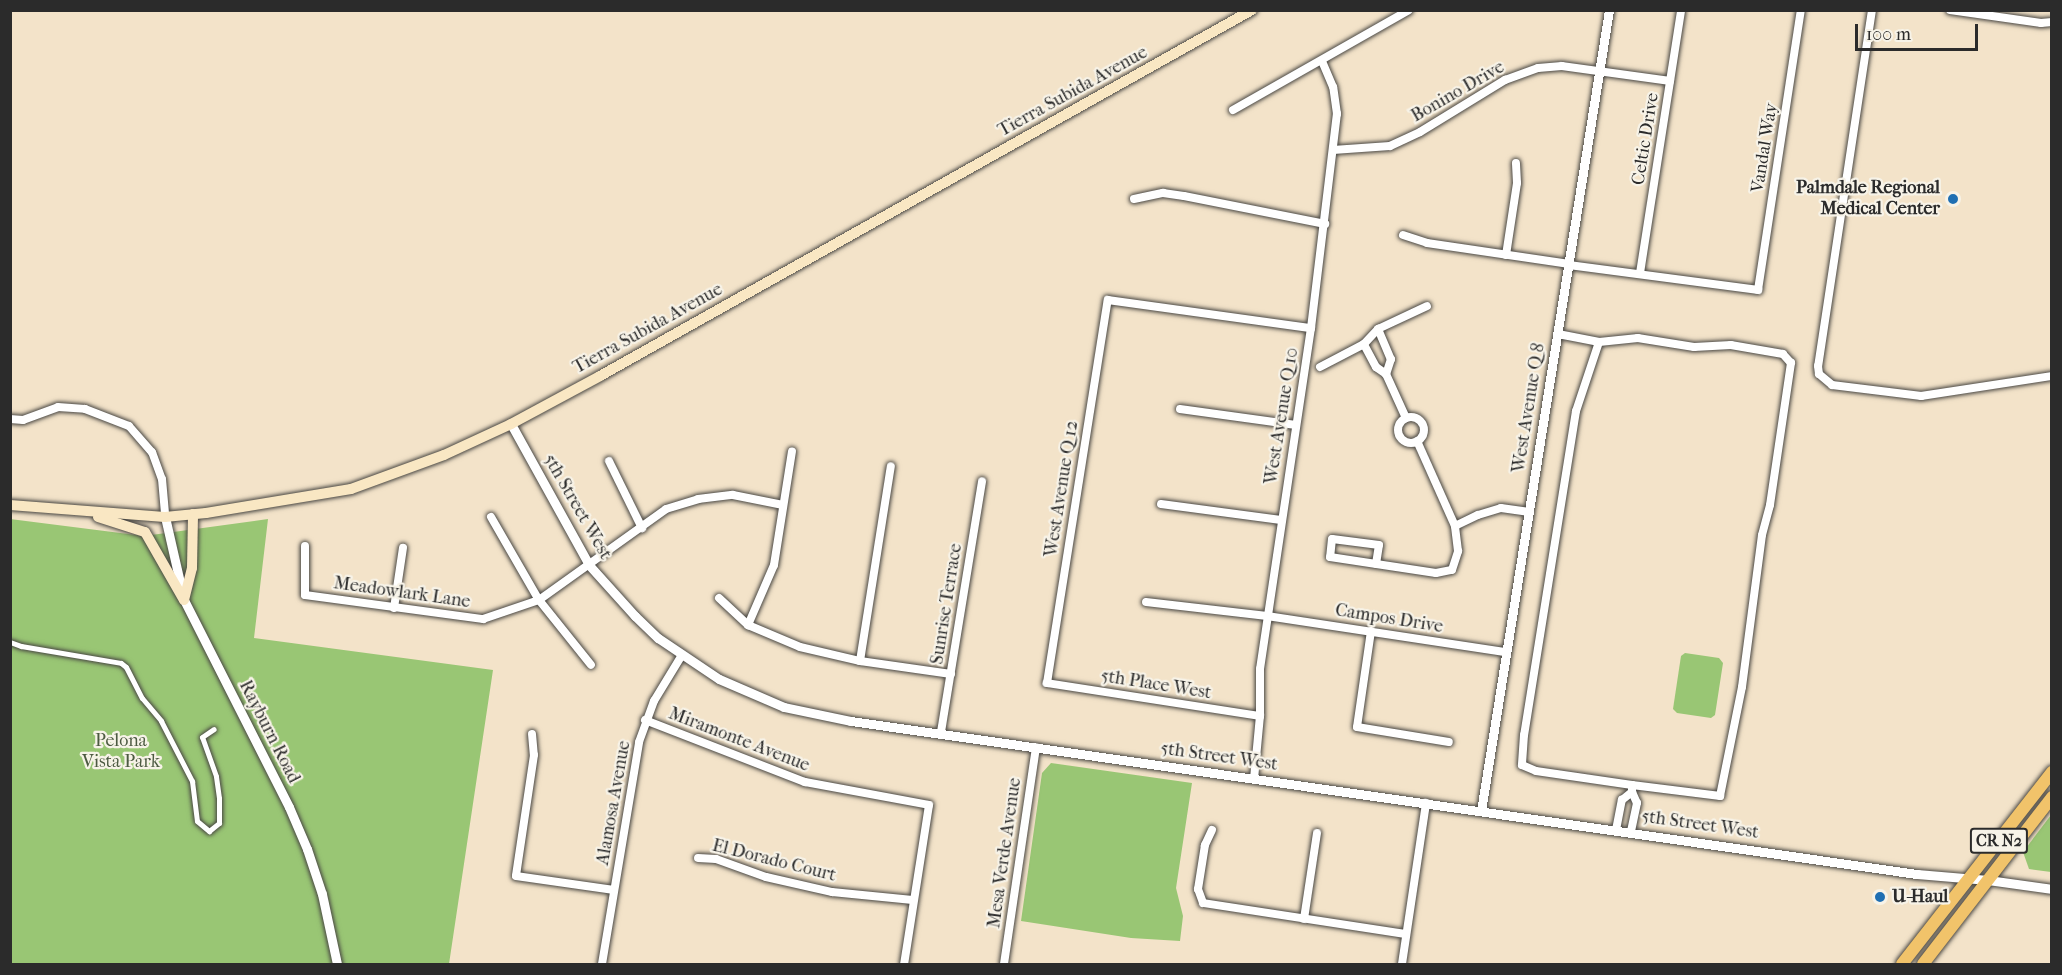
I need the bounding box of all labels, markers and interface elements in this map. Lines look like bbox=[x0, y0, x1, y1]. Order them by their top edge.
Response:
scale bar bbox=[1858, 12, 1981, 50]
text: 100 m bbox=[1866, 24, 1911, 45]
street label: Tierra Subida Avenue bbox=[995, 42, 1151, 142]
street label: Bonino Drive bbox=[1408, 57, 1508, 127]
street label: Celtic Drive bbox=[1628, 91, 1664, 187]
street label: Vandal Way bbox=[1747, 102, 1783, 194]
place label: Palmdale Regional Medical Center bbox=[1796, 178, 1940, 220]
marker: Palmdale Regional Medical Center bbox=[1944, 190, 1962, 208]
street label: Tierra Subida Avenue bbox=[570, 279, 726, 379]
street label: West Avenue Q 8 bbox=[1508, 342, 1550, 474]
street label: West Avenue Q 10 bbox=[1261, 346, 1303, 486]
street label: West Avenue Q 12 bbox=[1041, 419, 1083, 559]
street label: 5th Street West bbox=[538, 451, 616, 563]
street label: Sunrise Terrace bbox=[927, 542, 967, 666]
street label: Meadowlark Lane bbox=[332, 573, 472, 613]
street label: Campos Drive bbox=[1334, 600, 1444, 638]
street label: 5th Place West bbox=[1099, 666, 1213, 704]
street label: Rayburn Road bbox=[234, 677, 304, 787]
street label: Miramonte Avenue bbox=[665, 703, 813, 777]
park label: Pelona Vista Park bbox=[82, 731, 160, 774]
street label: 5th Street West bbox=[1159, 738, 1279, 776]
street label: Alamosa Avenue bbox=[592, 739, 636, 867]
street label: Mesa Verde Avenue bbox=[984, 776, 1026, 930]
street label: 5th Street West bbox=[1640, 806, 1760, 844]
road number: CR N2 bbox=[1969, 828, 2029, 854]
street label: El Dorado Court bbox=[710, 835, 838, 887]
place label: U-Haul bbox=[1892, 886, 1948, 908]
marker: U-Haul bbox=[1873, 890, 1887, 904]

